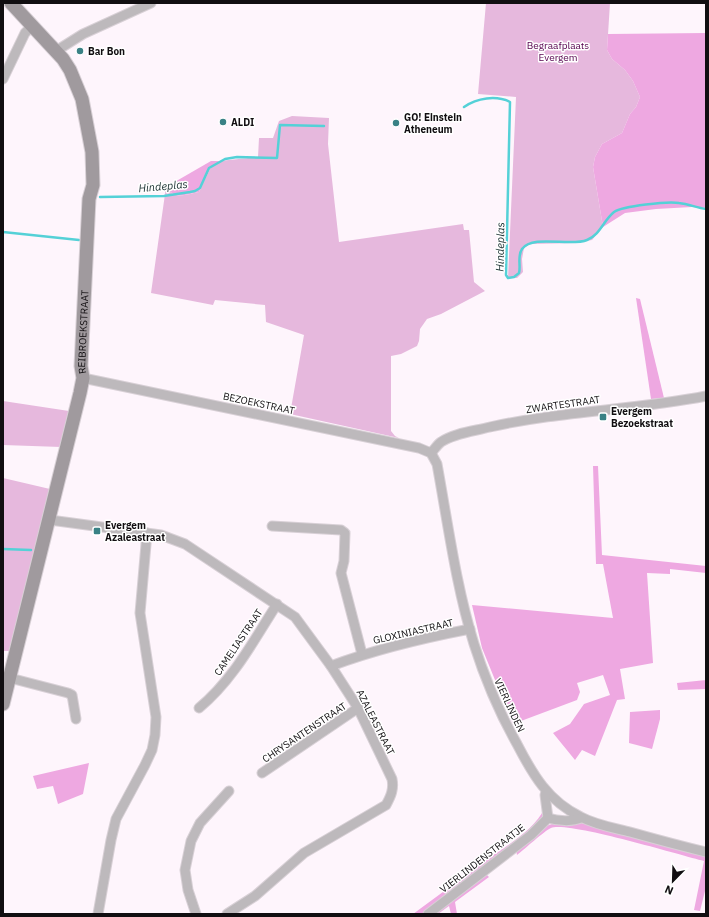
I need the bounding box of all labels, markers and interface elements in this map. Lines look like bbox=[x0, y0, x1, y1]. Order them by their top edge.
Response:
park label: Begraafplaats Evergem bbox=[527, 39, 589, 64]
place label: Bar Bon bbox=[88, 45, 125, 58]
marker: Bar Bon bbox=[75, 46, 85, 56]
place label: GO! Einstein Atheneum bbox=[404, 111, 462, 136]
place label: ALDI bbox=[231, 116, 254, 129]
marker: ALDI bbox=[218, 117, 228, 127]
marker: GO! Einstein Atheneum bbox=[391, 118, 401, 128]
water label: Hindeplas bbox=[138, 177, 188, 195]
water label: Hindeplas bbox=[493, 222, 507, 272]
street label: REIBROEKSTRAAT bbox=[75, 289, 92, 375]
street label: BEZOEKSTRAAT bbox=[222, 390, 296, 417]
street label: ZWARTESTRAAT bbox=[525, 393, 601, 416]
place label: Evergem Bezoekstraat bbox=[611, 405, 673, 430]
marker: Evergem Bezoekstraat bbox=[598, 412, 608, 422]
place label: Evergem Azaleastraat bbox=[105, 519, 165, 544]
marker: Evergem Azaleastraat bbox=[92, 526, 102, 536]
street label: CAMELIASTRAAT bbox=[211, 606, 266, 678]
street label: GLOXINIASTRAAT bbox=[372, 616, 455, 647]
street label: VIERLINDEN bbox=[491, 676, 528, 734]
street label: AZALEASTRAAT bbox=[353, 687, 398, 757]
street label: CHRYSANTENSTRAAT bbox=[260, 699, 349, 765]
street label: VIERLINDENSTRAATJE bbox=[437, 821, 528, 896]
north arrow bbox=[653, 861, 693, 901]
text: N bbox=[663, 882, 675, 898]

